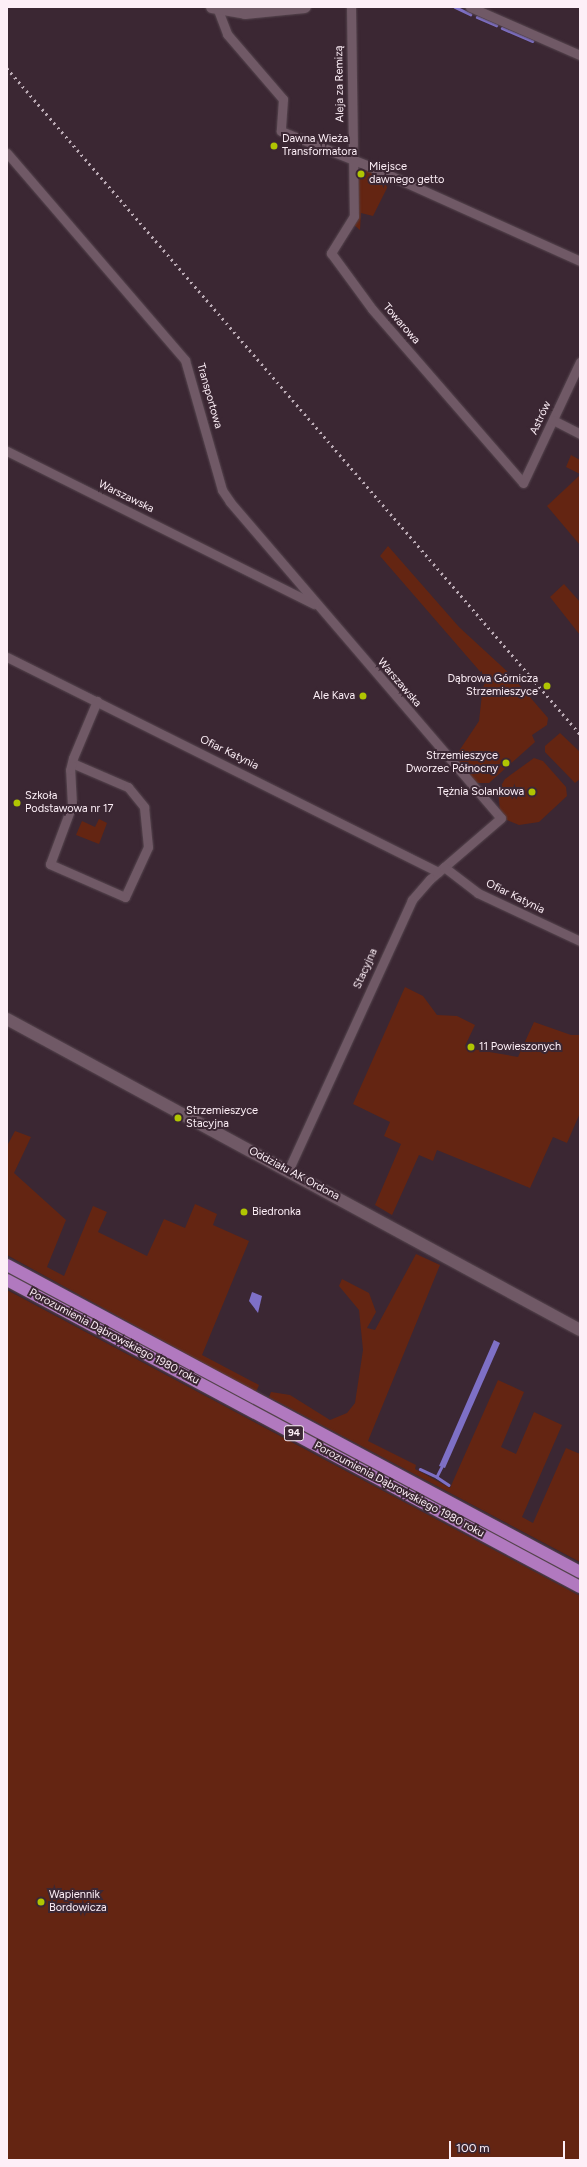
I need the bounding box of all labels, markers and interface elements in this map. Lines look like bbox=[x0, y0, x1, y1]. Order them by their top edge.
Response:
street label: Aleja za Remizą bbox=[333, 46, 347, 122]
place label: Dawna Wieża Transformatora bbox=[282, 133, 357, 159]
marker: Dawna Wieża Transformatora bbox=[269, 141, 279, 151]
place label: Miejsce dawnego getto bbox=[369, 161, 444, 187]
marker: Miejsce dawnego getto bbox=[356, 169, 366, 179]
street label: Towarowa bbox=[380, 301, 422, 347]
street label: Transportowa bbox=[193, 362, 225, 430]
street label: Astrów bbox=[528, 399, 554, 437]
street label: Warszawska bbox=[96, 478, 156, 516]
street label: Warszawska bbox=[374, 656, 424, 710]
place label: Dąbrowa Górnicza Strzemieszyce bbox=[448, 673, 538, 699]
marker: Dąbrowa Górnicza Strzemieszyce bbox=[541, 680, 553, 692]
place label: Ale Kava bbox=[313, 689, 355, 703]
marker: Ale Kava bbox=[358, 691, 368, 701]
street label: Ofiar Katynia bbox=[197, 733, 261, 773]
place label: Strzemieszyce Dworzec Północny bbox=[406, 750, 498, 776]
marker: Strzemieszyce Dworzec Północny bbox=[501, 758, 511, 768]
place label: Tężnia Solankowa bbox=[437, 785, 524, 799]
marker: Tężnia Solankowa bbox=[527, 787, 537, 797]
place label: Szkoła Podstawowa nr 17 bbox=[25, 790, 113, 816]
marker: Szkoła Podstawowa nr 17 bbox=[12, 798, 22, 808]
street label: Ofiar Katynia bbox=[483, 877, 547, 917]
street label: Stacyjna bbox=[351, 947, 381, 991]
place label: 11 Powieszonych bbox=[479, 1040, 561, 1054]
marker: 11 Powieszonych bbox=[466, 1042, 476, 1052]
place label: Strzemieszyce Stacyjna bbox=[186, 1105, 258, 1131]
marker: Strzemieszyce Stacyjna bbox=[173, 1113, 183, 1123]
street label: Oddziału AK Ordona bbox=[246, 1145, 342, 1203]
place label: Biedronka bbox=[252, 1205, 301, 1219]
marker: Biedronka bbox=[239, 1207, 249, 1217]
street label: Porozumienia Dąbrowskiego 1980 roku bbox=[27, 1286, 201, 1388]
road number: 94 bbox=[283, 1425, 305, 1441]
street label: Porozumienia Dąbrowskiego 1980 roku bbox=[312, 1439, 486, 1541]
place label: Wapiennik Bordowicza bbox=[49, 1889, 107, 1915]
marker: Wapiennik Bordowicza bbox=[36, 1897, 46, 1907]
scale bar bbox=[451, 2133, 567, 2159]
text: 100 m bbox=[456, 2141, 490, 2155]

